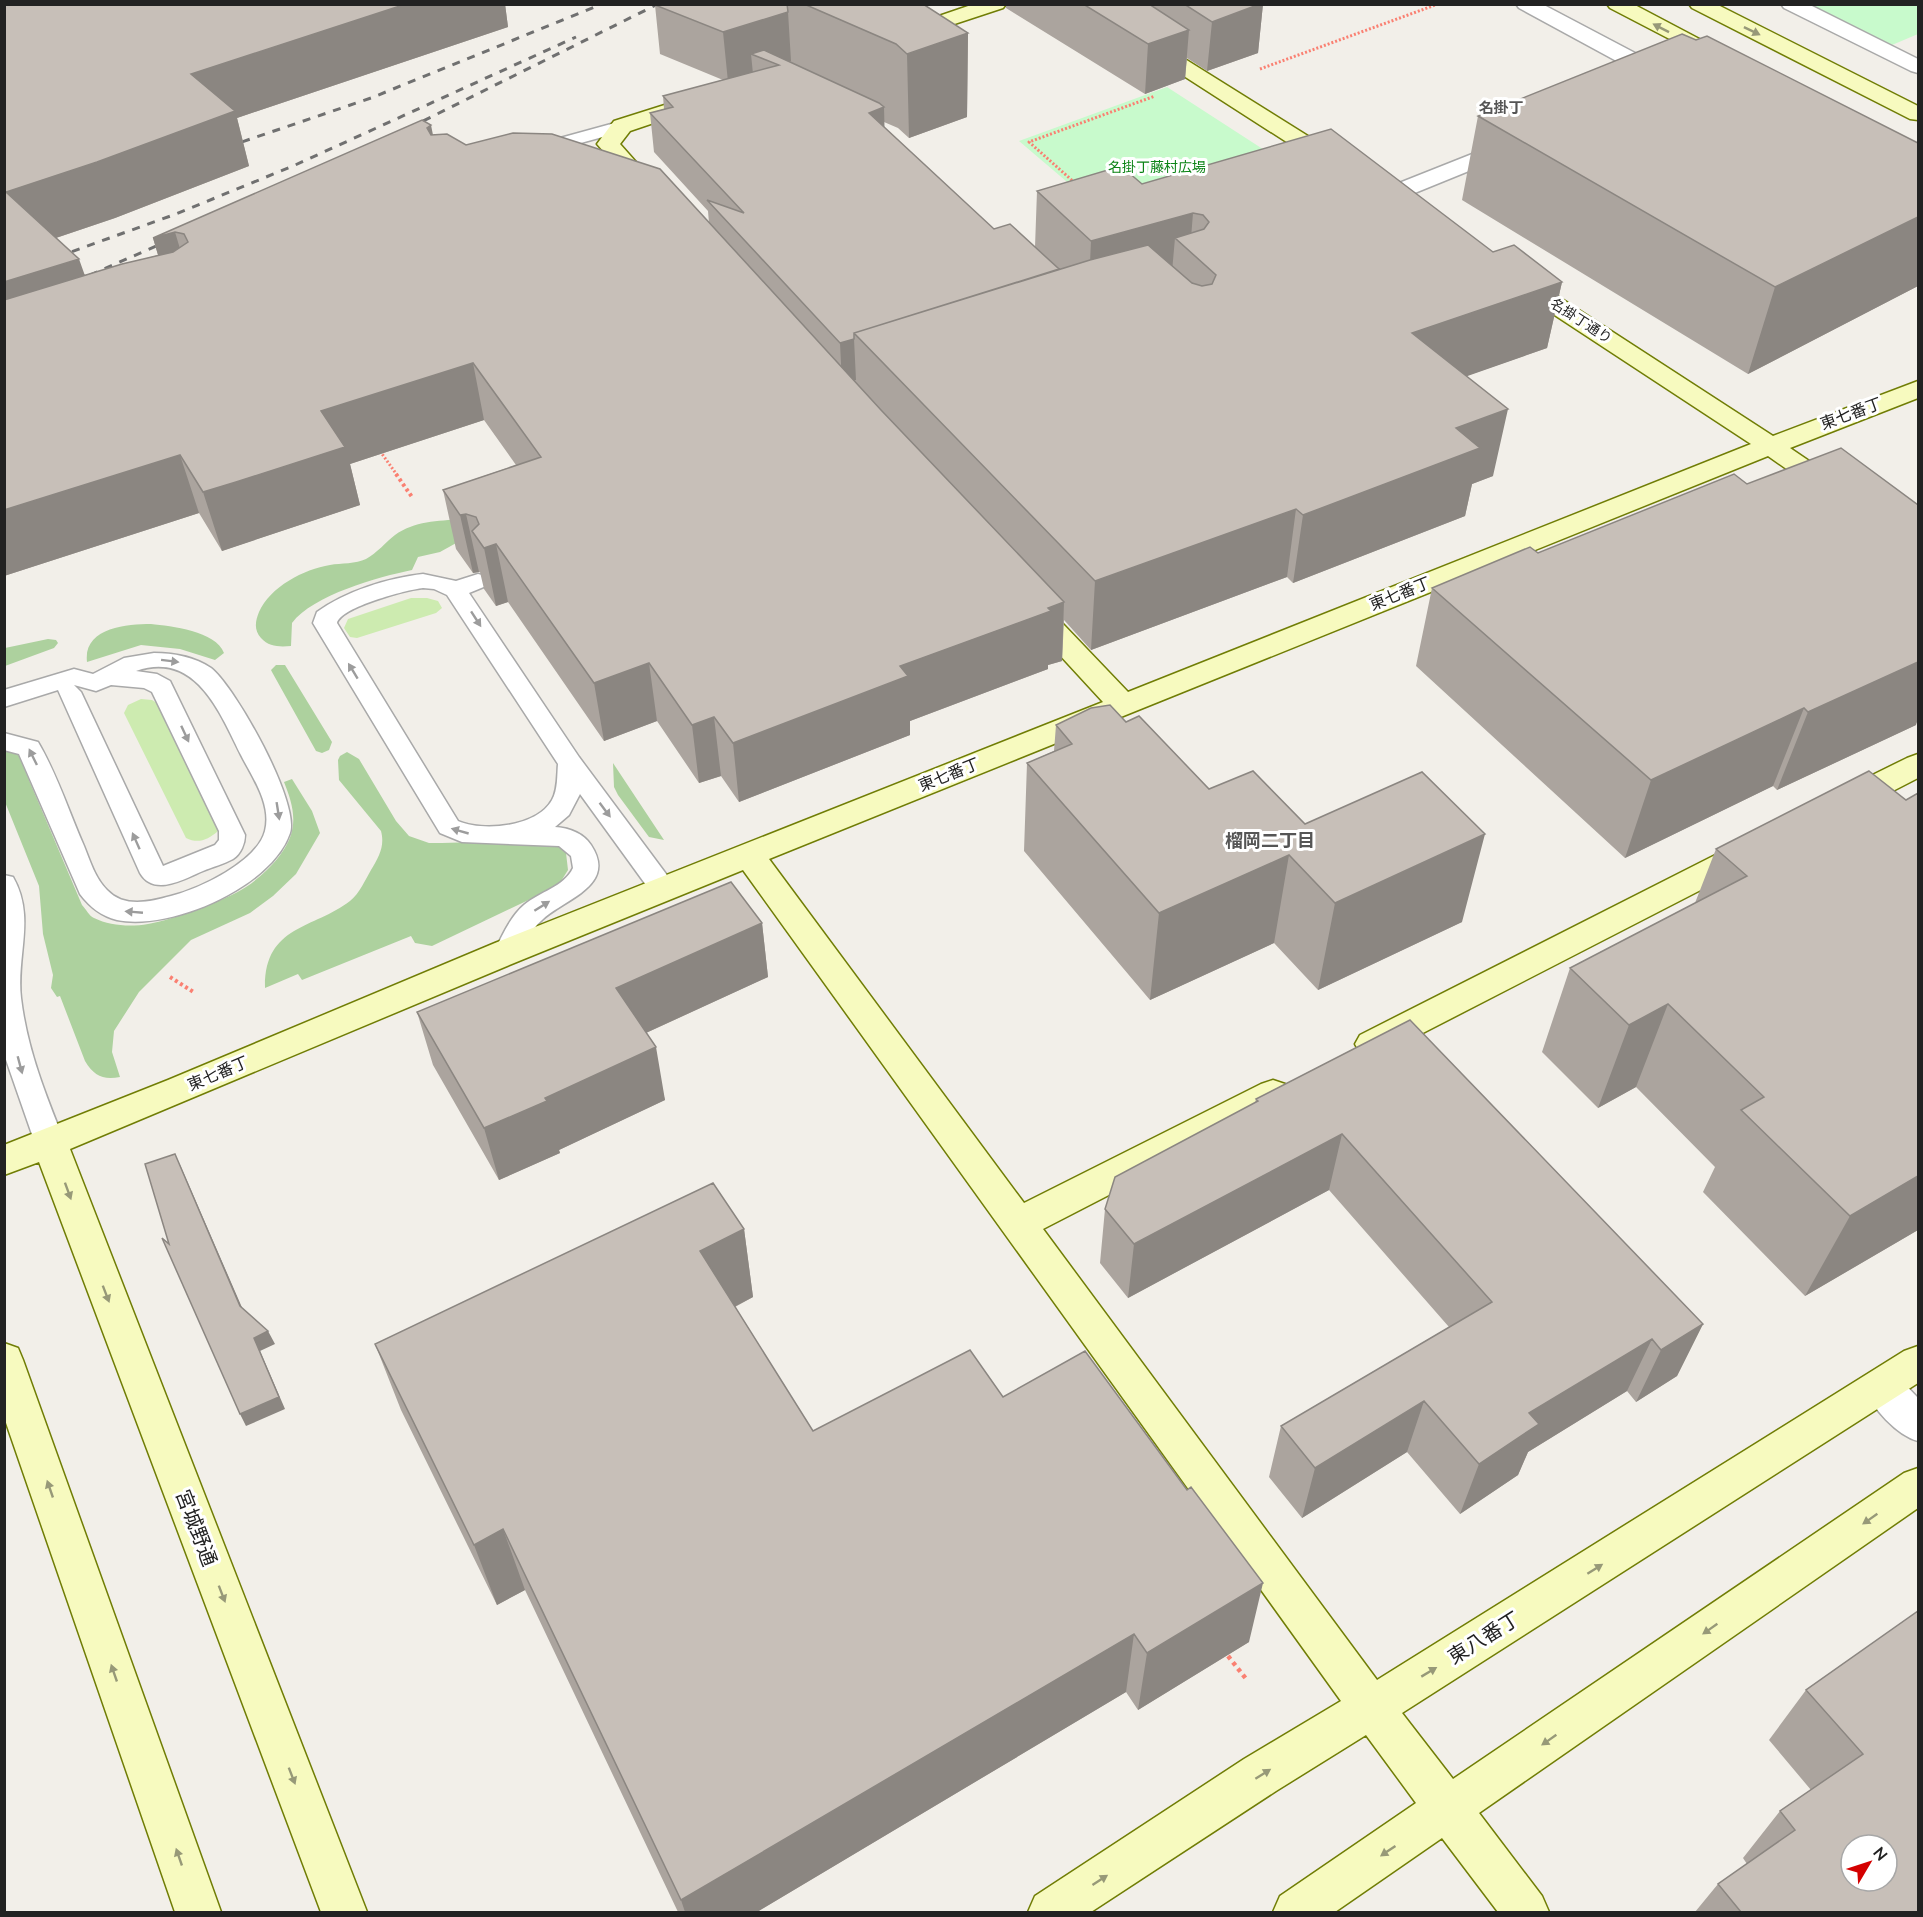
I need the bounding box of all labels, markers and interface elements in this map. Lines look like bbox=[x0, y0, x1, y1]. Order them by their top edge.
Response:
one-way arrow bbox=[1653, 23, 1670, 32]
one-way arrow bbox=[1743, 26, 1760, 35]
district label: 名掛丁 bbox=[1478, 98, 1524, 118]
park label: 名掛丁藤村広場 bbox=[1108, 158, 1206, 177]
street label: 名掛丁通り bbox=[1546, 294, 1616, 348]
street label: 東七番丁 bbox=[1817, 393, 1885, 435]
street label: 東七番丁 bbox=[1366, 572, 1434, 616]
one-way arrow bbox=[470, 611, 481, 627]
one-way arrow bbox=[160, 657, 179, 666]
one-way arrow bbox=[348, 663, 359, 679]
one-way arrow bbox=[181, 725, 190, 742]
one-way arrow bbox=[29, 748, 39, 766]
street label: 東七番丁 bbox=[915, 753, 983, 797]
one-way arrow bbox=[273, 802, 282, 821]
one-way arrow bbox=[598, 803, 610, 818]
one-way arrow bbox=[451, 826, 469, 835]
district label: 榴岡二丁目 bbox=[1225, 829, 1315, 853]
one-way arrow bbox=[131, 832, 141, 850]
one-way arrow bbox=[534, 900, 550, 911]
one-way arrow bbox=[124, 907, 143, 917]
street label: 東七番丁 bbox=[184, 1051, 252, 1097]
one-way arrow bbox=[16, 1056, 26, 1074]
one-way arrow bbox=[63, 1182, 73, 1200]
one-way arrow bbox=[102, 1285, 112, 1303]
one-way arrow bbox=[44, 1480, 54, 1498]
street label: 宮城野通 bbox=[169, 1486, 223, 1570]
one-way arrow bbox=[1863, 1513, 1879, 1525]
one-way arrow bbox=[1586, 1563, 1603, 1574]
one-way arrow bbox=[217, 1585, 227, 1603]
street label: 東八番丁 bbox=[1443, 1605, 1525, 1671]
one-way arrow bbox=[1701, 1624, 1718, 1635]
one-way arrow bbox=[109, 1664, 119, 1682]
one-way arrow bbox=[1421, 1666, 1437, 1677]
one-way arrow bbox=[1542, 1734, 1558, 1746]
one-way arrow bbox=[287, 1767, 297, 1785]
one-way arrow bbox=[1255, 1768, 1271, 1779]
north arrow bbox=[1839, 1833, 1899, 1893]
text: N bbox=[1868, 1843, 1892, 1866]
one-way arrow bbox=[1381, 1845, 1397, 1857]
one-way arrow bbox=[173, 1848, 183, 1866]
one-way arrow bbox=[1091, 1875, 1108, 1886]

